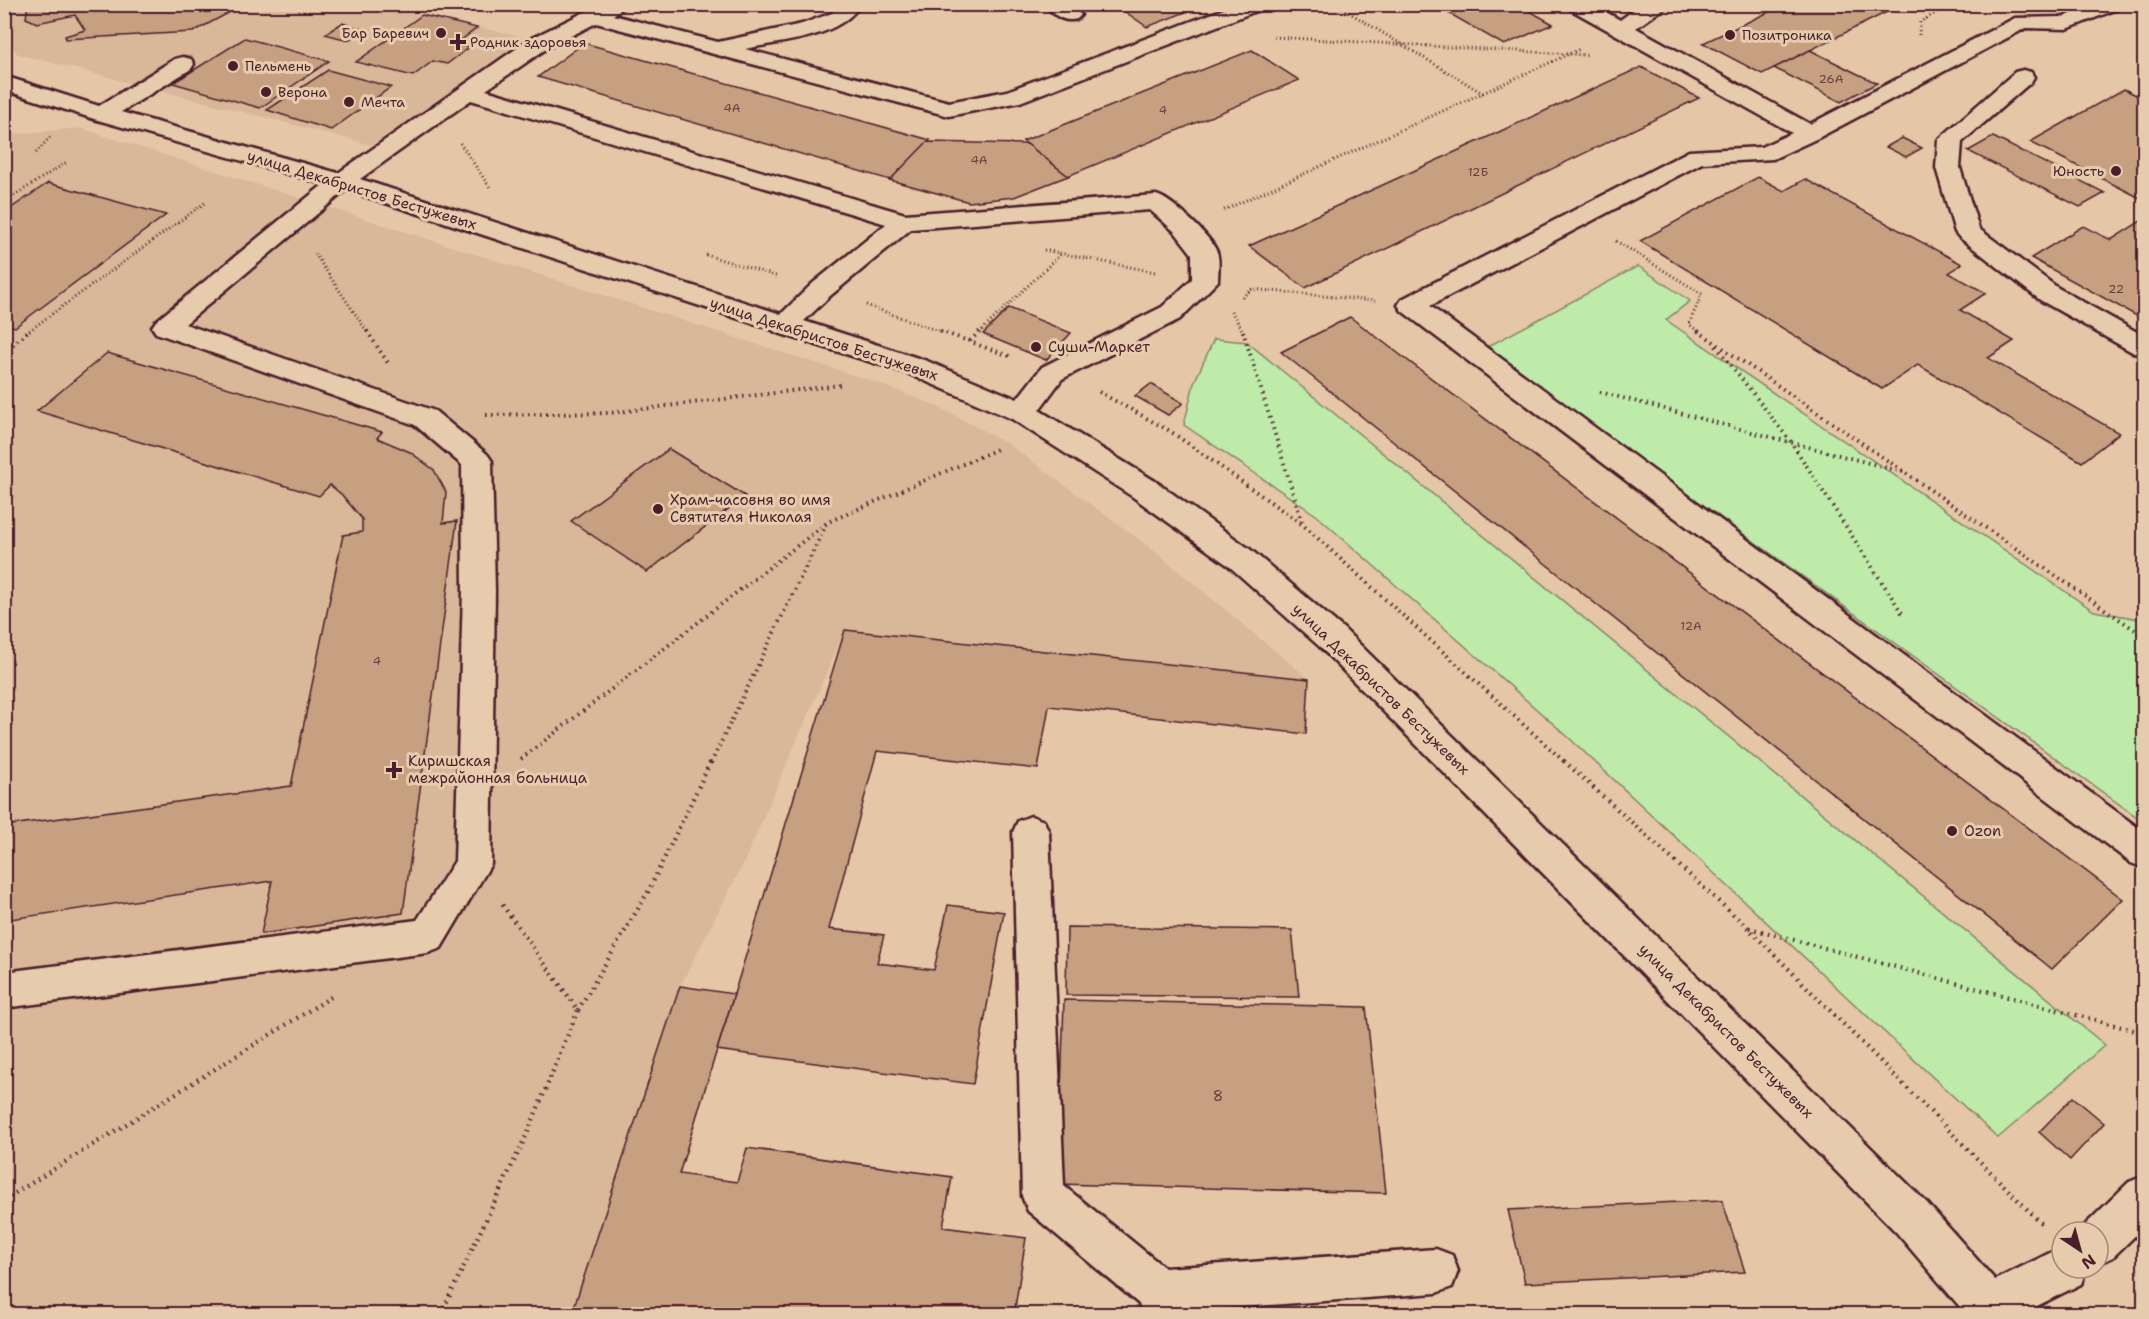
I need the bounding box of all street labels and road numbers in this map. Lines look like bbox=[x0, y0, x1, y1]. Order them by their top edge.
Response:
street label: улица Декабристов Бестужевых bbox=[245, 146, 479, 235]
street label: улица Декабристов Бестужевых bbox=[707, 293, 941, 385]
street label: улица Декабристов Бестужевых bbox=[1288, 599, 1474, 779]
street label: улица Декабристов Бестужевых bbox=[1634, 939, 1818, 1123]

